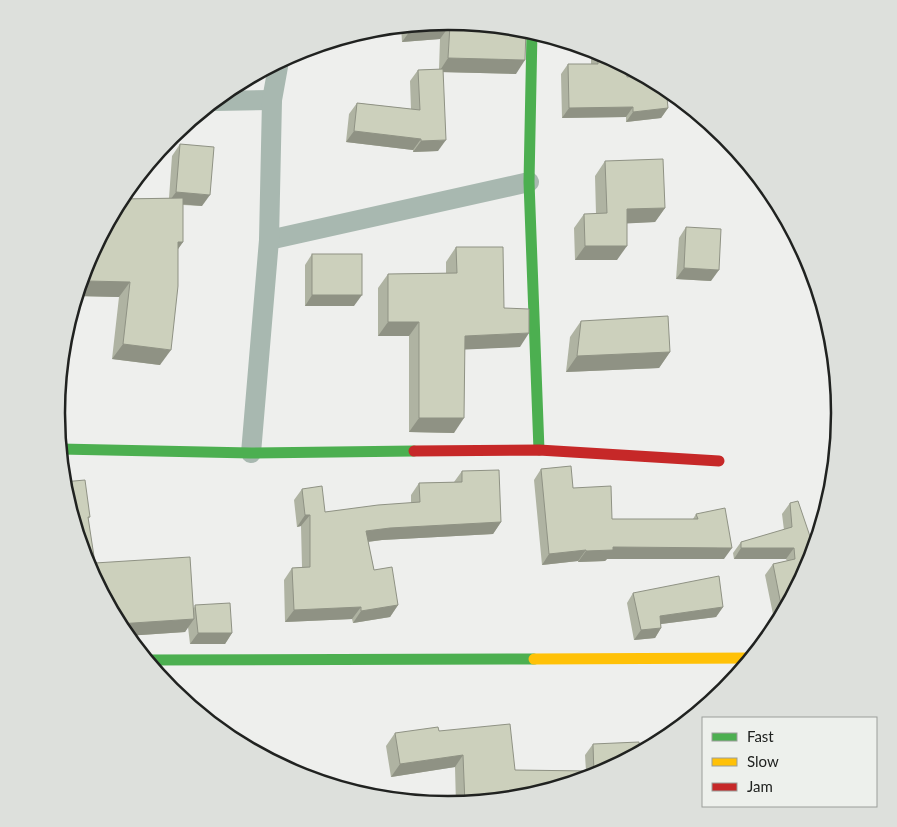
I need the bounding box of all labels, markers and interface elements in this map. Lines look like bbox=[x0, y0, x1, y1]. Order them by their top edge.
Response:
legend bbox=[702, 717, 877, 807]
text: Fast bbox=[747, 727, 774, 745]
text: Slow bbox=[747, 752, 779, 770]
text: Jam bbox=[747, 777, 773, 795]

